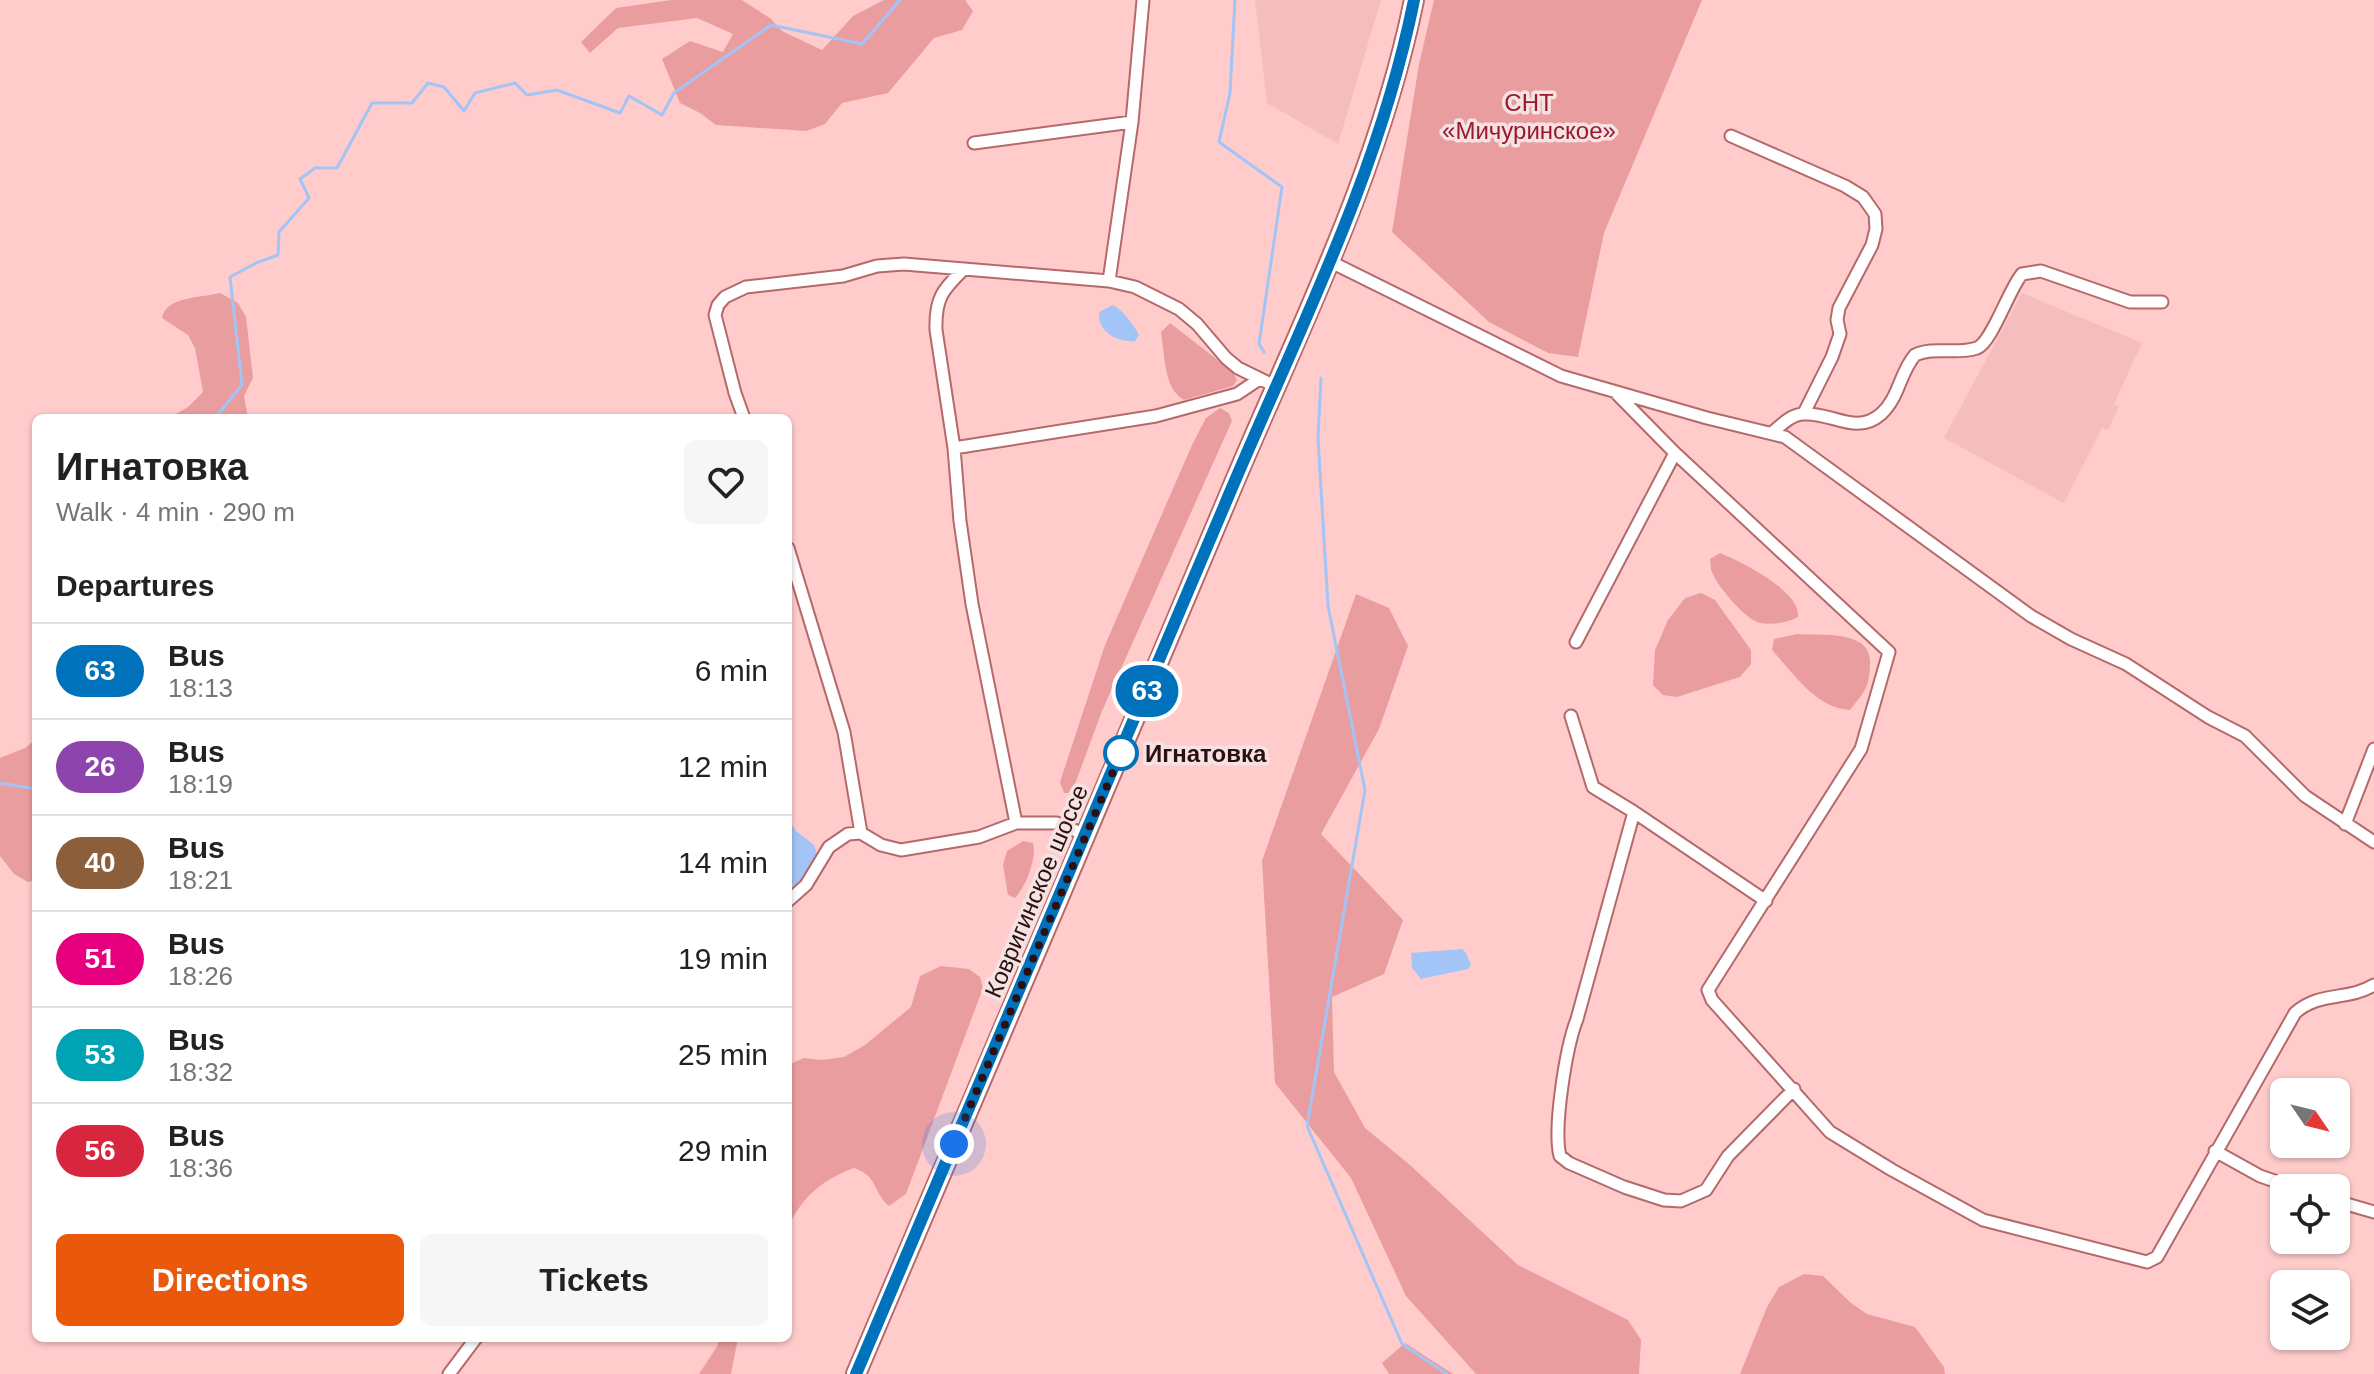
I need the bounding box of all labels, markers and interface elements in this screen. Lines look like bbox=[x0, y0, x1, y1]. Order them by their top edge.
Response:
park label: СНТ «Мичуринское» bbox=[1442, 89, 1616, 144]
button: heart bbox=[684, 440, 768, 524]
text: Игнатовка bbox=[56, 446, 248, 488]
text: Walk · 4 min · 290 m bbox=[56, 497, 295, 527]
text: Departures bbox=[56, 569, 214, 602]
text: Bus bbox=[168, 639, 225, 672]
text: 6 min bbox=[695, 654, 768, 687]
text: 63 bbox=[84, 655, 116, 686]
line badge: 63 bbox=[1111, 665, 1183, 717]
text: 18:13 bbox=[168, 673, 233, 703]
text: 63 bbox=[1131, 675, 1163, 706]
text: Bus bbox=[168, 735, 225, 768]
marker: Игнатовка bbox=[1104, 736, 1138, 770]
place label: Игнатовка bbox=[1145, 740, 1267, 767]
text: 12 min bbox=[678, 750, 768, 783]
text: 26 bbox=[84, 751, 116, 782]
text: 18:19 bbox=[168, 769, 233, 799]
street label: Ковригинское шоссе bbox=[979, 781, 1093, 1001]
text: Bus bbox=[168, 831, 225, 864]
text: 14 min bbox=[678, 846, 768, 879]
text: 40 bbox=[84, 847, 116, 878]
text: 18:21 bbox=[168, 865, 233, 895]
text: Bus bbox=[168, 927, 225, 960]
text: 19 min bbox=[678, 942, 768, 975]
text: 51 bbox=[84, 943, 116, 974]
text: 18:26 bbox=[168, 961, 233, 991]
text: Bus bbox=[168, 1023, 225, 1056]
text: 25 min bbox=[678, 1038, 768, 1071]
text: 53 bbox=[84, 1039, 116, 1070]
text: 18:32 bbox=[168, 1057, 233, 1087]
north arrow bbox=[2270, 1078, 2350, 1158]
map controls bbox=[2270, 1078, 2350, 1350]
text: Bus bbox=[168, 1119, 225, 1152]
your location bbox=[934, 1124, 974, 1164]
text: 29 min bbox=[678, 1134, 768, 1167]
text: 56 bbox=[84, 1135, 116, 1166]
text: 18:36 bbox=[168, 1153, 233, 1183]
button: locate bbox=[2270, 1174, 2350, 1254]
button: Directions bbox=[56, 1234, 404, 1326]
button: Tickets bbox=[420, 1234, 768, 1326]
button: layers bbox=[2270, 1270, 2350, 1350]

